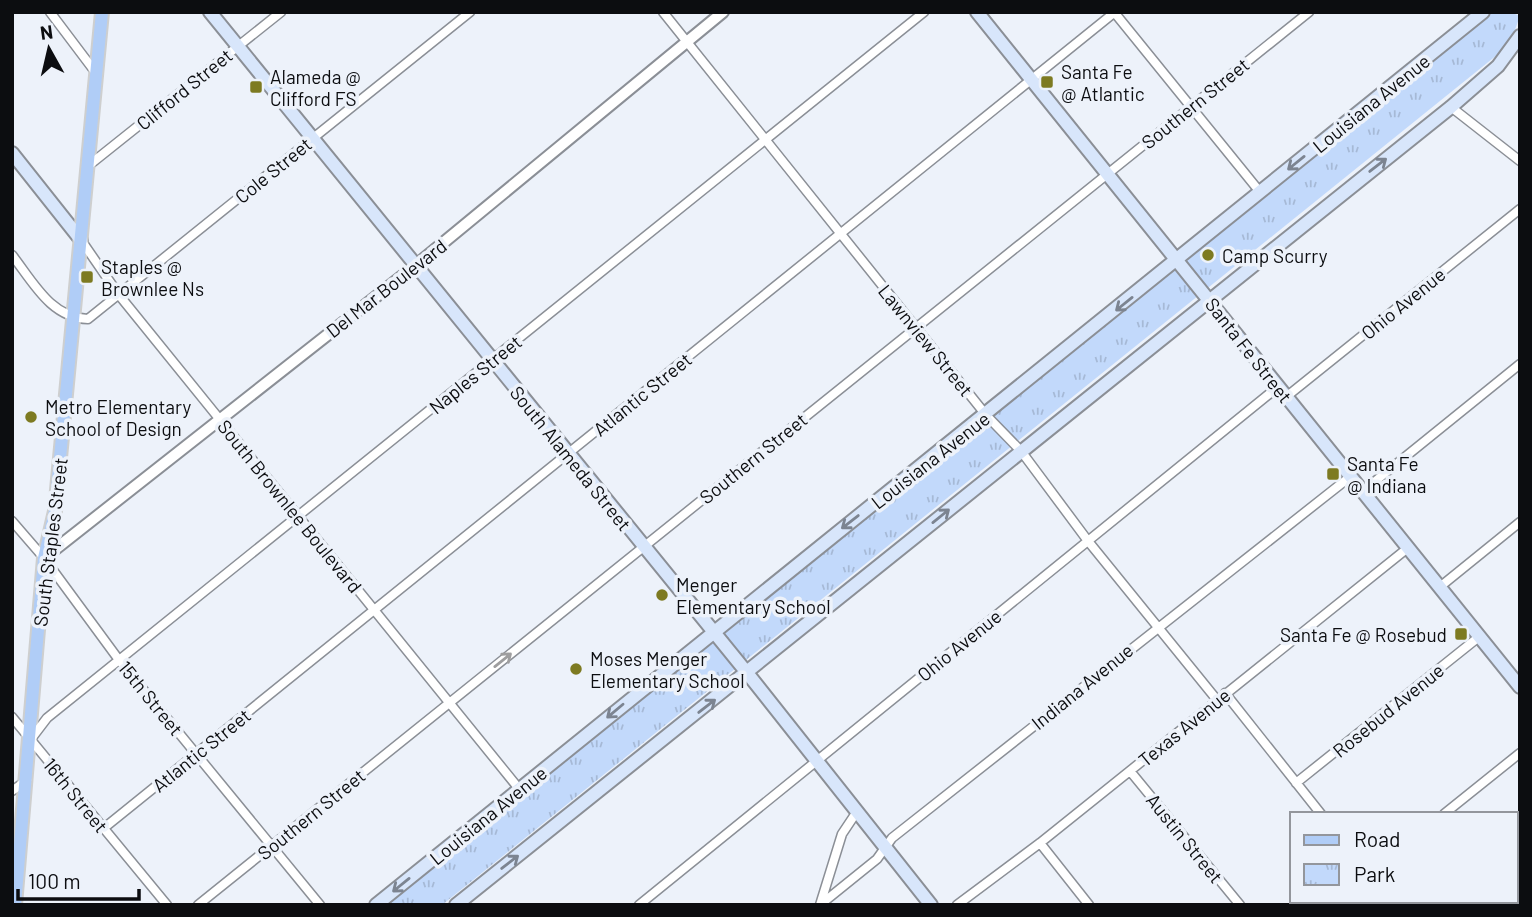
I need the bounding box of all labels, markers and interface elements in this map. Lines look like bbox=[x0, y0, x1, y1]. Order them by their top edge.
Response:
north arrow bbox=[14, 14, 84, 84]
text: N bbox=[39, 19, 54, 44]
street label: Clifford Street bbox=[131, 43, 237, 135]
street label: Louisiana Avenue bbox=[1308, 49, 1434, 157]
street label: Southern Street bbox=[1137, 53, 1253, 153]
place label: Santa Fe @ Atlantic bbox=[1061, 60, 1145, 105]
place label: Alameda @ Clifford FS bbox=[270, 65, 361, 110]
marker: Santa Fe @ Atlantic bbox=[1039, 74, 1055, 90]
marker: Alameda @ Clifford FS bbox=[248, 79, 264, 95]
street label: Cole Street bbox=[230, 132, 316, 208]
one-way arrow bbox=[1288, 155, 1306, 171]
one-way arrow bbox=[1368, 158, 1386, 173]
street label: Del Mar Boulevard bbox=[321, 234, 451, 342]
place label: Camp Scurry bbox=[1222, 244, 1328, 267]
marker: Camp Scurry bbox=[1200, 247, 1216, 263]
place label: Staples @ Brownlee Ns bbox=[101, 255, 204, 300]
street label: Ohio Avenue bbox=[1356, 262, 1450, 344]
marker: Staples @ Brownlee Ns bbox=[79, 269, 95, 285]
street label: Lawnview Street bbox=[874, 279, 978, 401]
street label: Santa Fe Street bbox=[1201, 293, 1297, 407]
one-way arrow bbox=[1115, 297, 1133, 312]
street label: Naples Street bbox=[424, 330, 526, 418]
street label: Atlantic Street bbox=[588, 347, 696, 441]
street label: South Alameda Street bbox=[506, 381, 636, 535]
place label: Metro Elementary School of Design bbox=[45, 395, 191, 440]
street label: Louisiana Avenue bbox=[866, 407, 994, 513]
street label: Southern Street bbox=[695, 408, 811, 508]
marker: Metro Elementary School of Design bbox=[23, 409, 39, 425]
street label: South Brownlee Boulevard bbox=[213, 415, 367, 597]
place label: Santa Fe @ Indiana bbox=[1347, 452, 1426, 497]
street label: South Staples Street bbox=[28, 456, 72, 628]
marker: Santa Fe @ Indiana bbox=[1325, 466, 1341, 482]
one-way arrow bbox=[932, 509, 950, 524]
one-way arrow bbox=[841, 515, 860, 530]
place label: Menger Elementary School bbox=[676, 573, 831, 618]
marker: Menger Elementary School bbox=[654, 587, 670, 603]
street label: Ohio Avenue bbox=[912, 604, 1006, 686]
place label: Santa Fe @ Rosebud bbox=[1280, 623, 1447, 646]
marker: Santa Fe @ Rosebud bbox=[1453, 626, 1469, 642]
street label: Indiana Avenue bbox=[1027, 638, 1137, 734]
place label: Moses Menger Elementary School bbox=[590, 647, 745, 692]
one-way arrow bbox=[493, 652, 511, 667]
street label: 15th Street bbox=[114, 656, 188, 740]
street label: Rosebud Avenue bbox=[1328, 658, 1448, 762]
marker: Moses Menger Elementary School bbox=[568, 661, 584, 677]
street label: Texas Avenue bbox=[1133, 683, 1235, 771]
one-way arrow bbox=[698, 698, 716, 713]
street label: Atlantic Street bbox=[147, 703, 255, 797]
one-way arrow bbox=[607, 703, 625, 719]
street label: 16th Street bbox=[39, 753, 113, 837]
street label: Louisiana Avenue bbox=[425, 761, 551, 869]
street label: Southern Street bbox=[253, 764, 369, 864]
street label: Austin Street bbox=[1142, 789, 1228, 887]
legend bbox=[1290, 812, 1518, 903]
text: Road bbox=[1354, 826, 1400, 851]
one-way arrow bbox=[500, 855, 518, 870]
scale bar bbox=[18, 858, 138, 902]
text: Park bbox=[1354, 861, 1395, 886]
text: 100 m bbox=[28, 868, 81, 893]
one-way arrow bbox=[392, 877, 410, 893]

